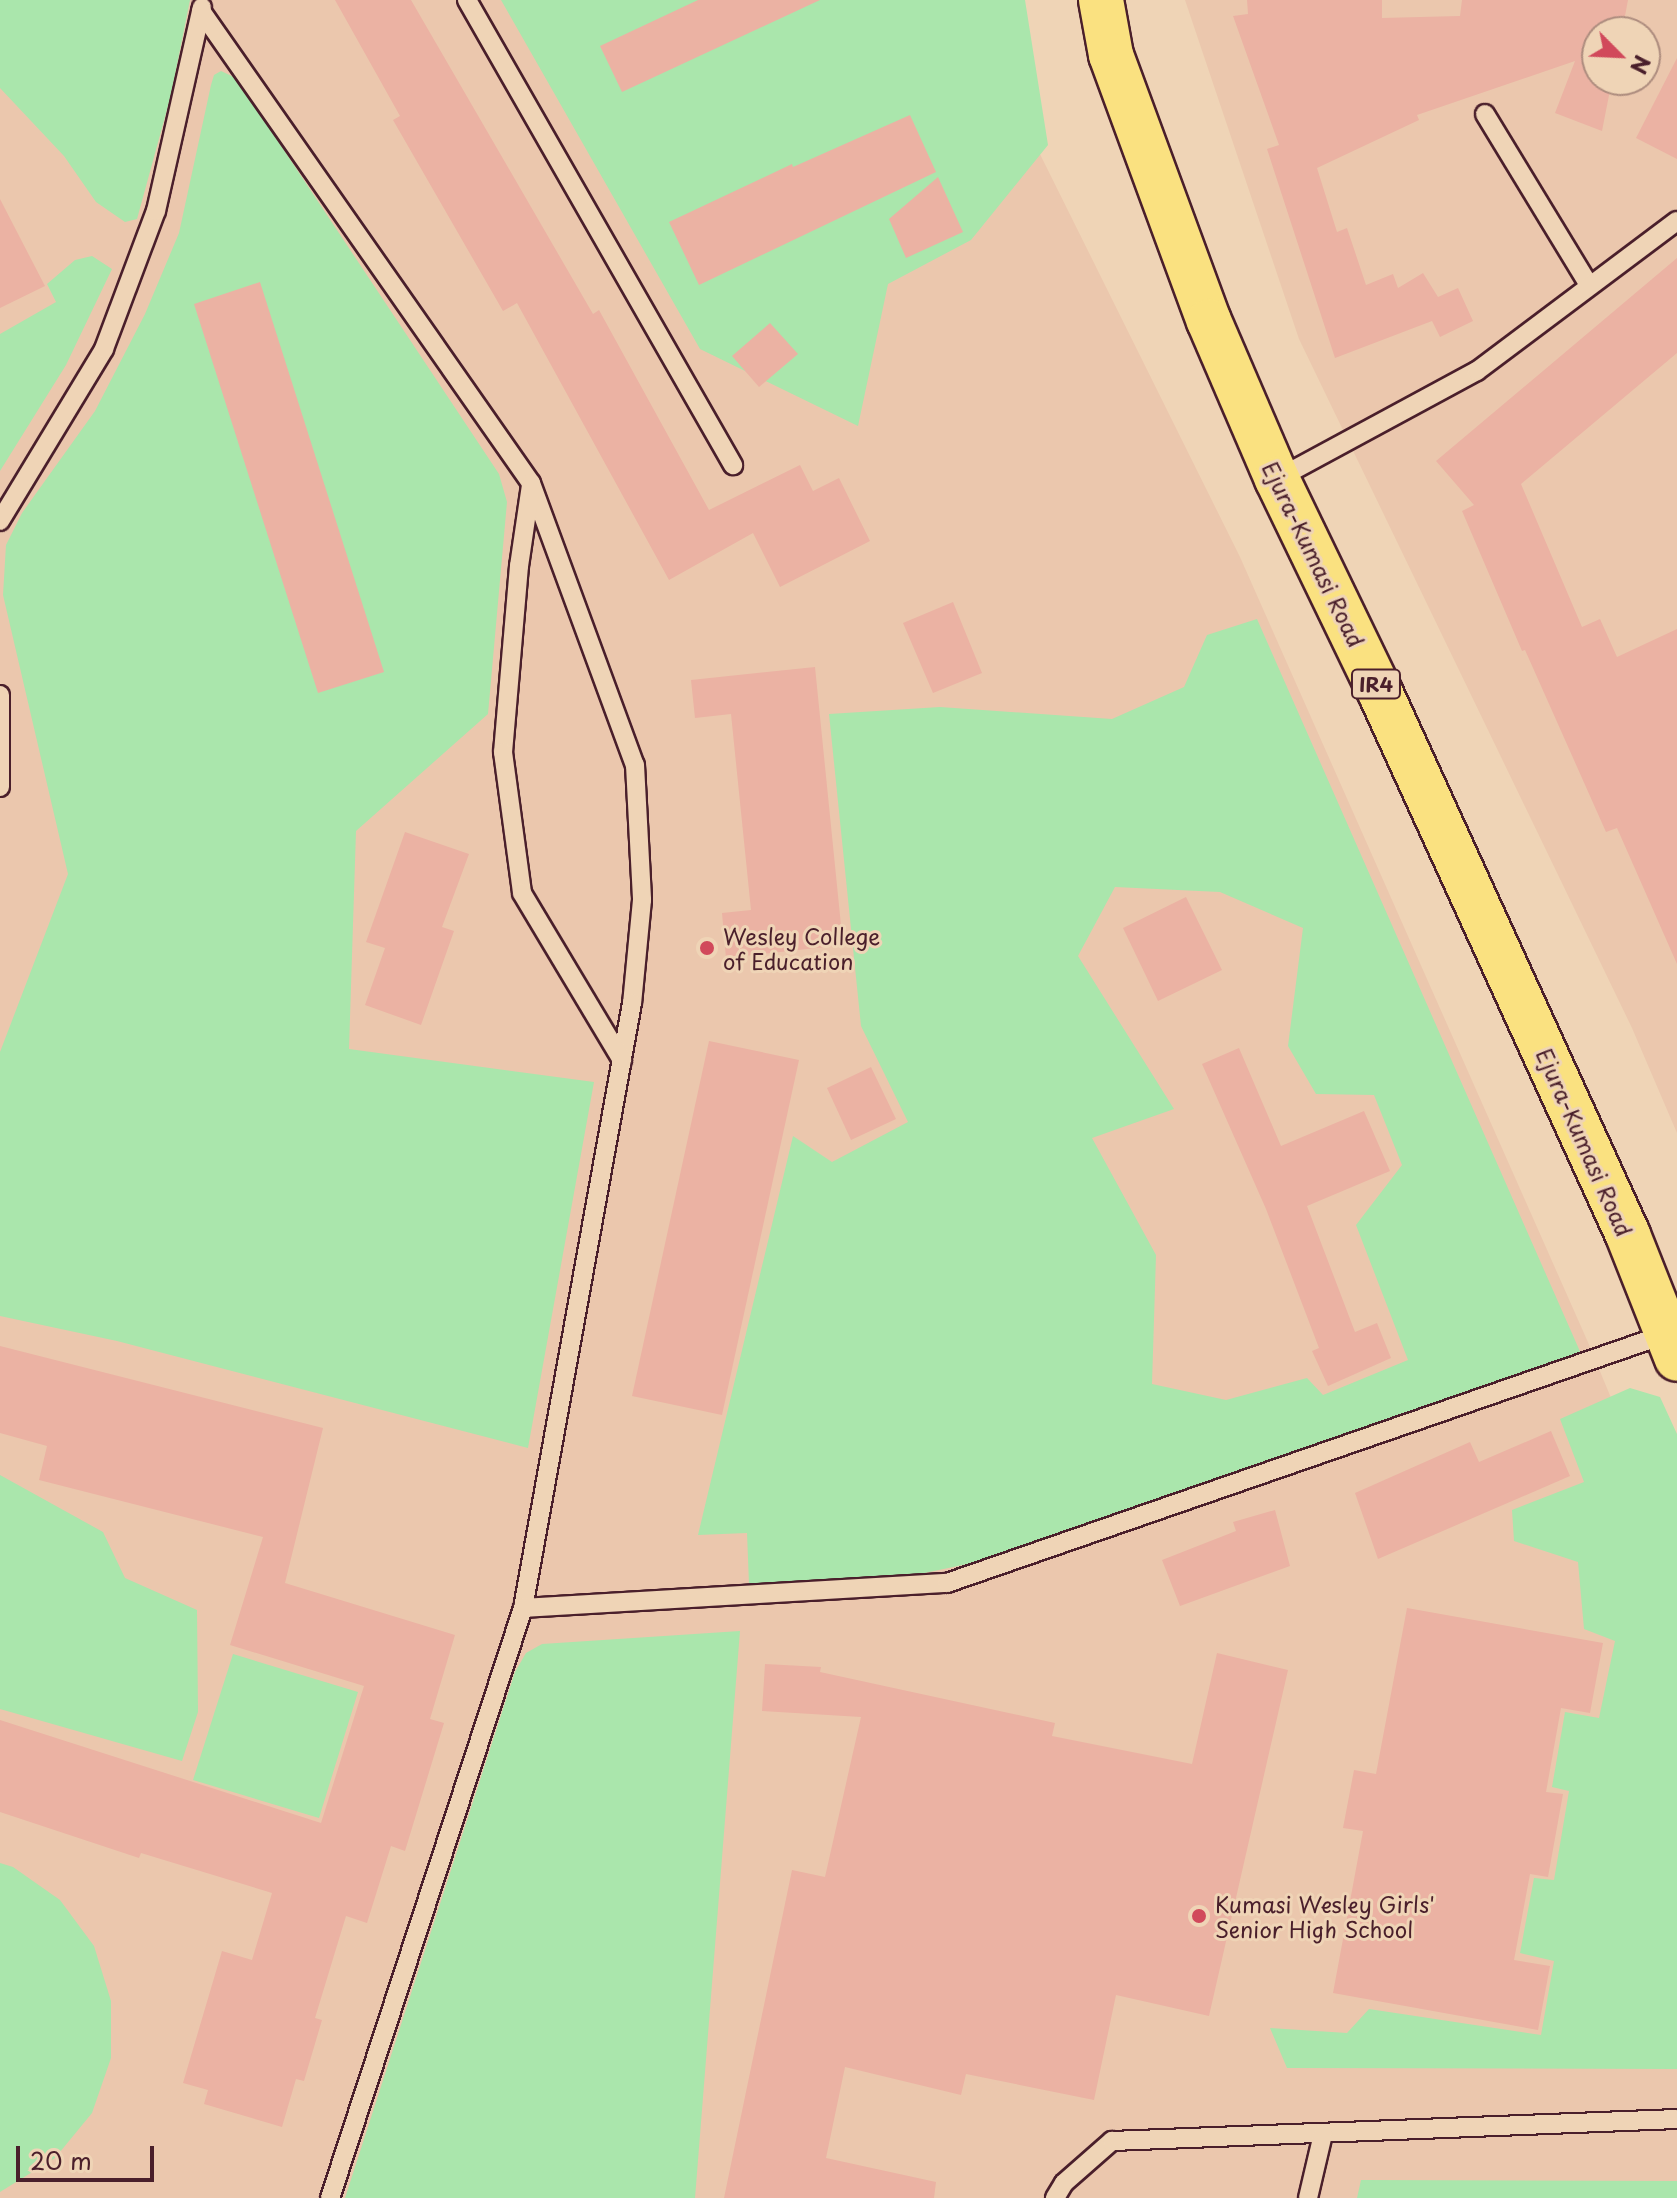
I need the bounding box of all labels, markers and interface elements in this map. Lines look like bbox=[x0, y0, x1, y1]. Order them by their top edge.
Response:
north arrow bbox=[1581, 16, 1661, 96]
text: N bbox=[1623, 50, 1660, 80]
street label: Ejura-Kumasi Road bbox=[1257, 456, 1371, 652]
road number: IR4 bbox=[1350, 668, 1402, 700]
place label: Wesley College of Education bbox=[723, 922, 882, 974]
marker: Wesley College of Education bbox=[698, 939, 716, 957]
street label: Ejura-Kumasi Road bbox=[1531, 1043, 1639, 1241]
place label: Kumasi Wesley Girls' Senior High School bbox=[1215, 1890, 1438, 1942]
marker: Kumasi Wesley Girls' Senior High School bbox=[1190, 1907, 1208, 1925]
scale bar bbox=[20, 2130, 158, 2180]
text: 20 m bbox=[30, 2142, 92, 2178]

